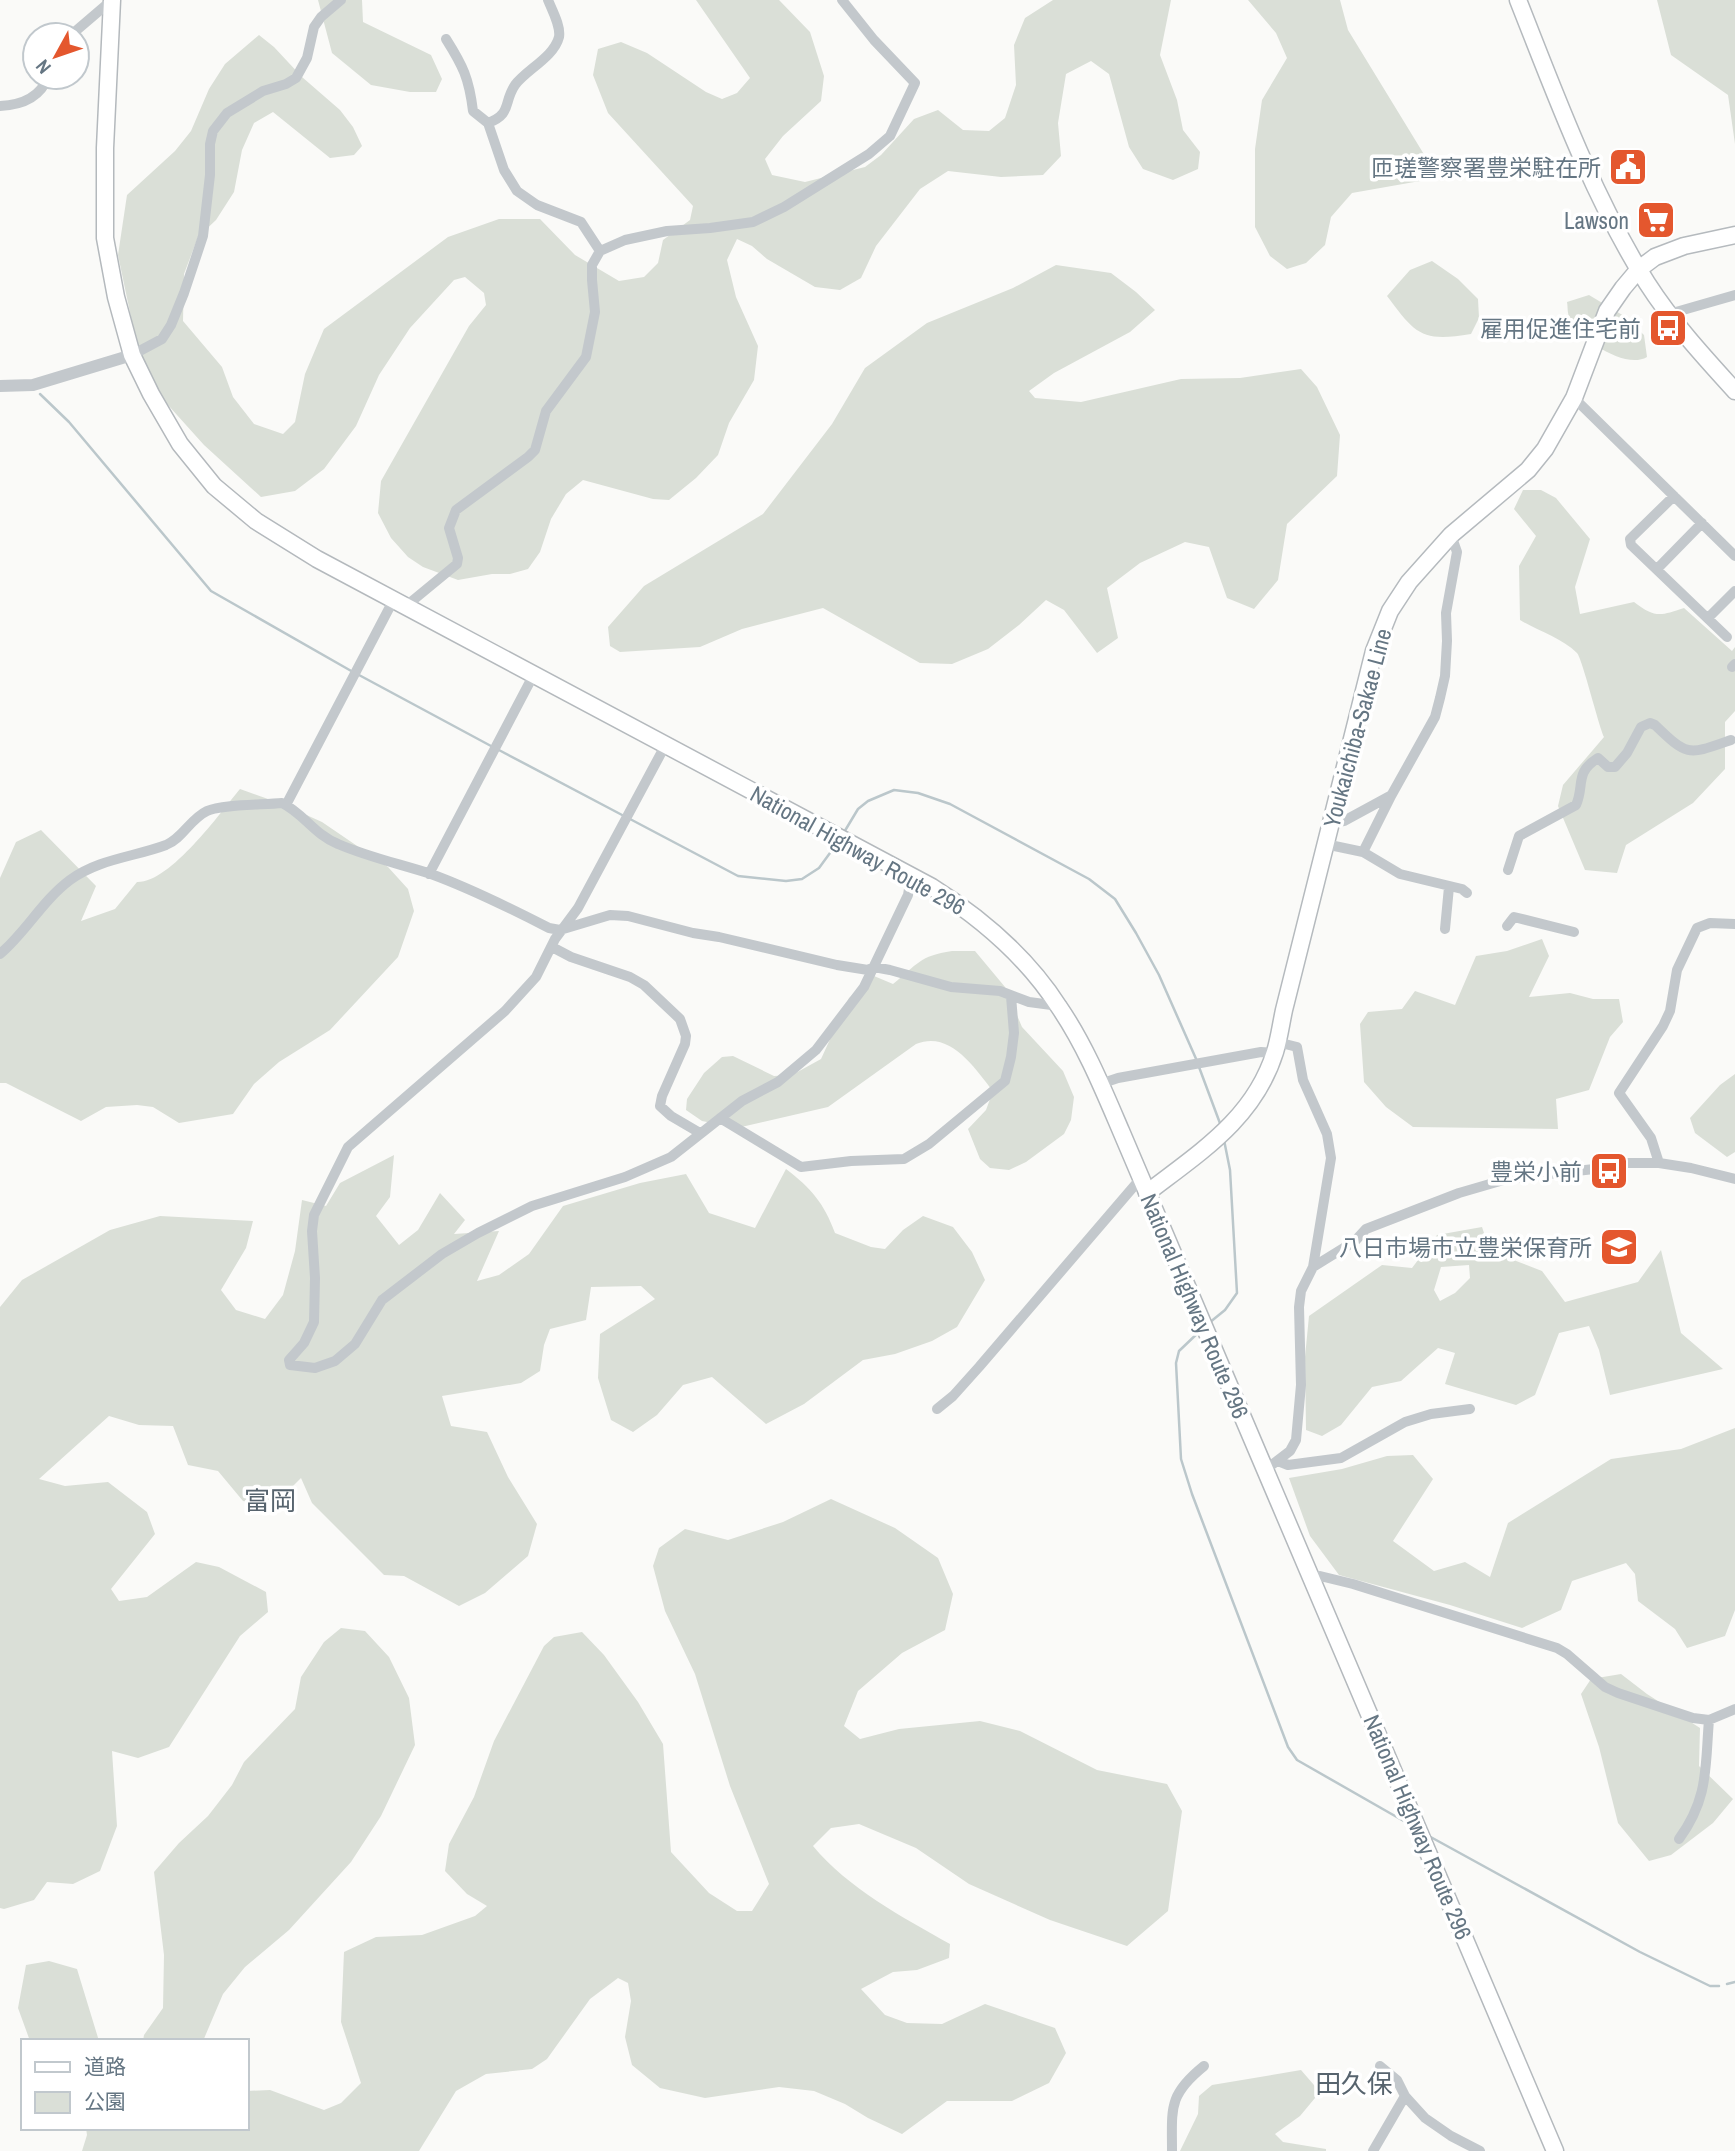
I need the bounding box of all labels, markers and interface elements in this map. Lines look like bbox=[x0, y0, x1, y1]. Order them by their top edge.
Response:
north arrow bbox=[21, 21, 91, 91]
text: N bbox=[29, 54, 57, 80]
public building icon: 匝瑳警察署豊栄駐在所 bbox=[1607, 146, 1649, 188]
place label: 匝瑳警察署豊栄駐在所 bbox=[1371, 152, 1601, 183]
supermarket icon: Lawson bbox=[1635, 199, 1677, 241]
place label: Lawson bbox=[1564, 205, 1629, 236]
bus stop icon: 雇用促進住宅前 bbox=[1647, 307, 1689, 349]
place label: 雇用促進住宅前 bbox=[1480, 313, 1641, 344]
street label: Youkaichiba-Sakae Line bbox=[1315, 625, 1399, 831]
street label: National Highway Route 296 bbox=[745, 778, 971, 922]
bus stop icon: 豊栄小前 bbox=[1588, 1150, 1630, 1192]
place label: 豊栄小前 bbox=[1490, 1156, 1582, 1187]
street label: National Highway Route 296 bbox=[1134, 1189, 1256, 1423]
school or university icon: 八日市場市立豊栄保育所 bbox=[1598, 1226, 1640, 1268]
place label: 八日市場市立豊栄保育所 bbox=[1339, 1232, 1592, 1263]
district label: 富岡 bbox=[244, 1483, 296, 1518]
street label: National Highway Route 296 bbox=[1357, 1710, 1479, 1944]
legend bbox=[21, 2039, 248, 2130]
text: 道路 bbox=[84, 2052, 126, 2081]
district label: 田久保 bbox=[1315, 2066, 1393, 2101]
text: 公園 bbox=[84, 2087, 126, 2116]

